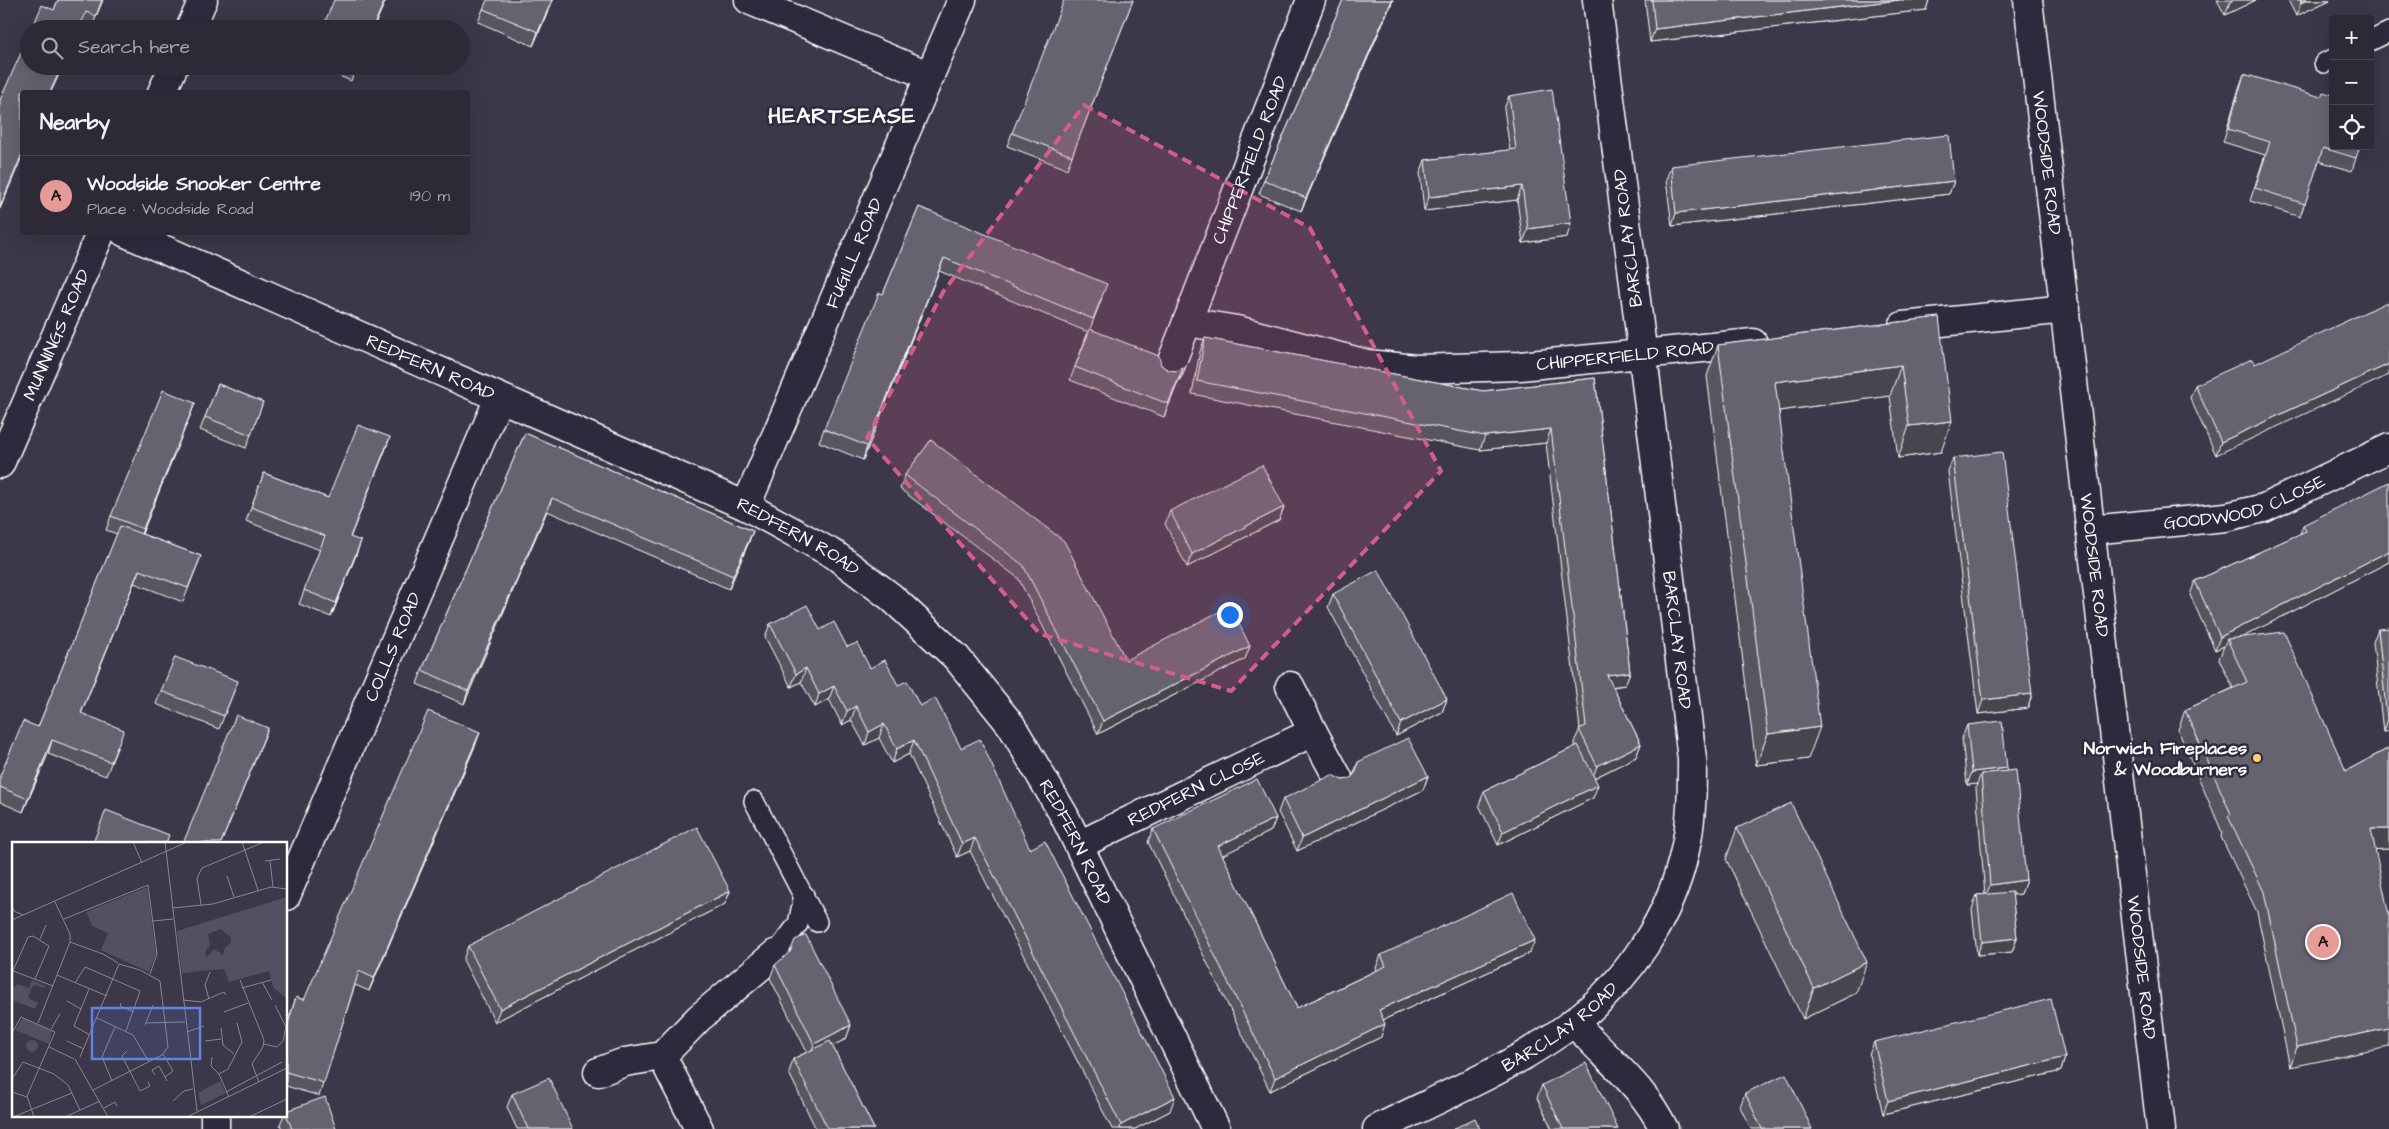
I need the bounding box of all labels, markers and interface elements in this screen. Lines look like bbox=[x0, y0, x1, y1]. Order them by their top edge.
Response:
map controls bbox=[2329, 15, 2374, 150]
button: + bbox=[2329, 15, 2374, 60]
search box bbox=[20, 20, 470, 75]
icon: search bbox=[38, 34, 66, 62]
text: Search here bbox=[78, 34, 190, 61]
button: − bbox=[2329, 60, 2374, 105]
street label: CHIPPERFIELD ROAD bbox=[1206, 72, 1293, 248]
street label: WOODSIDE ROAD bbox=[2026, 90, 2068, 237]
district label: HEARTSEASE bbox=[768, 101, 916, 132]
button: locate bbox=[2329, 105, 2374, 150]
text: Nearby bbox=[40, 108, 110, 137]
street label: BARCLAY ROAD bbox=[1607, 167, 1649, 308]
text: Woodside Snooker Centre bbox=[87, 171, 321, 198]
text: A bbox=[51, 185, 61, 207]
text: 190 m bbox=[410, 185, 450, 207]
street label: FUGILL ROAD bbox=[819, 194, 889, 312]
text: Place · Woodside Road bbox=[87, 198, 253, 220]
street label: MUNNINGS ROAD bbox=[17, 265, 96, 404]
street label: REDFERN ROAD bbox=[362, 328, 499, 406]
street label: CHIPPERFIELD ROAD bbox=[1535, 334, 1715, 377]
street label: GOODWOOD CLOSE bbox=[2163, 468, 2329, 535]
street label: REDFERN ROAD bbox=[733, 491, 865, 582]
street label: WOODSIDE ROAD bbox=[2074, 492, 2115, 639]
street label: BARCLAY ROAD bbox=[1656, 570, 1698, 711]
street label: COLLS ROAD bbox=[358, 588, 427, 705]
your location bbox=[1217, 602, 1243, 628]
place label: Norwich Fireplaces & Woodburners bbox=[2084, 736, 2247, 782]
street label: REDFERN CLOSE bbox=[1123, 745, 1269, 832]
marker: Norwich Fireplaces & Woodburners bbox=[2251, 752, 2263, 764]
street label: REDFERN ROAD bbox=[1033, 775, 1118, 909]
inset map bbox=[12, 842, 288, 1116]
street label: WOODSIDE ROAD bbox=[2121, 894, 2163, 1041]
pin: A bbox=[2307, 923, 2339, 961]
street label: BARCLAY ROAD bbox=[1497, 976, 1624, 1078]

